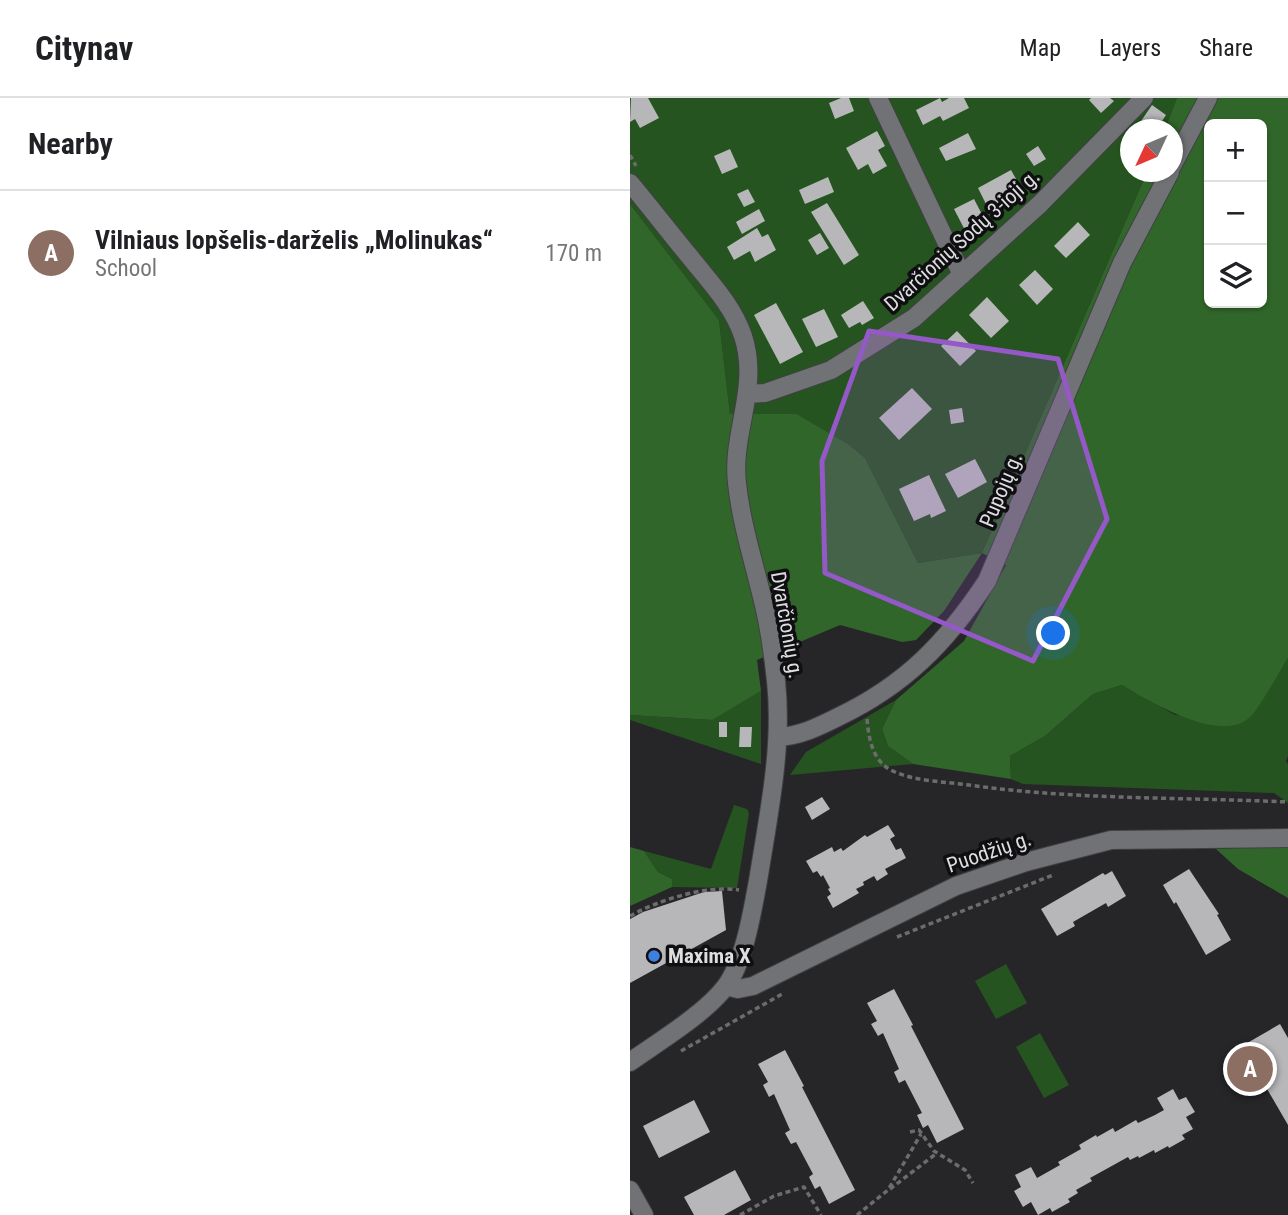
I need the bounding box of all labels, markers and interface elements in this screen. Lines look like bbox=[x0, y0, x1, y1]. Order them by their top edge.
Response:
text: Citynav bbox=[35, 29, 133, 68]
text: Map bbox=[1020, 34, 1061, 62]
text: Layers bbox=[1099, 34, 1161, 62]
text: Share bbox=[1199, 34, 1253, 62]
north arrow bbox=[1120, 119, 1183, 182]
map controls bbox=[1204, 119, 1267, 308]
button: + bbox=[1204, 119, 1267, 182]
text: Nearby bbox=[28, 126, 113, 161]
street label: Dvarčionių Sodų 3-ioji g. bbox=[880, 164, 1044, 316]
button: − bbox=[1204, 182, 1267, 245]
text: Vilniaus lopšelis-darželis „Molinukas“ bbox=[95, 225, 493, 255]
text: A bbox=[44, 240, 58, 267]
text: 170 m bbox=[545, 240, 602, 267]
button: layers bbox=[1204, 245, 1267, 308]
text: School bbox=[95, 255, 157, 282]
street label: Pupojų g. bbox=[975, 449, 1027, 531]
street label: Dvarčionių g. bbox=[766, 570, 808, 680]
your location bbox=[1036, 616, 1070, 650]
street label: Puodžių g. bbox=[944, 826, 1034, 878]
place label: Maxima X bbox=[668, 944, 751, 968]
marker: Maxima X bbox=[646, 948, 662, 964]
pin: A bbox=[1227, 1043, 1273, 1095]

